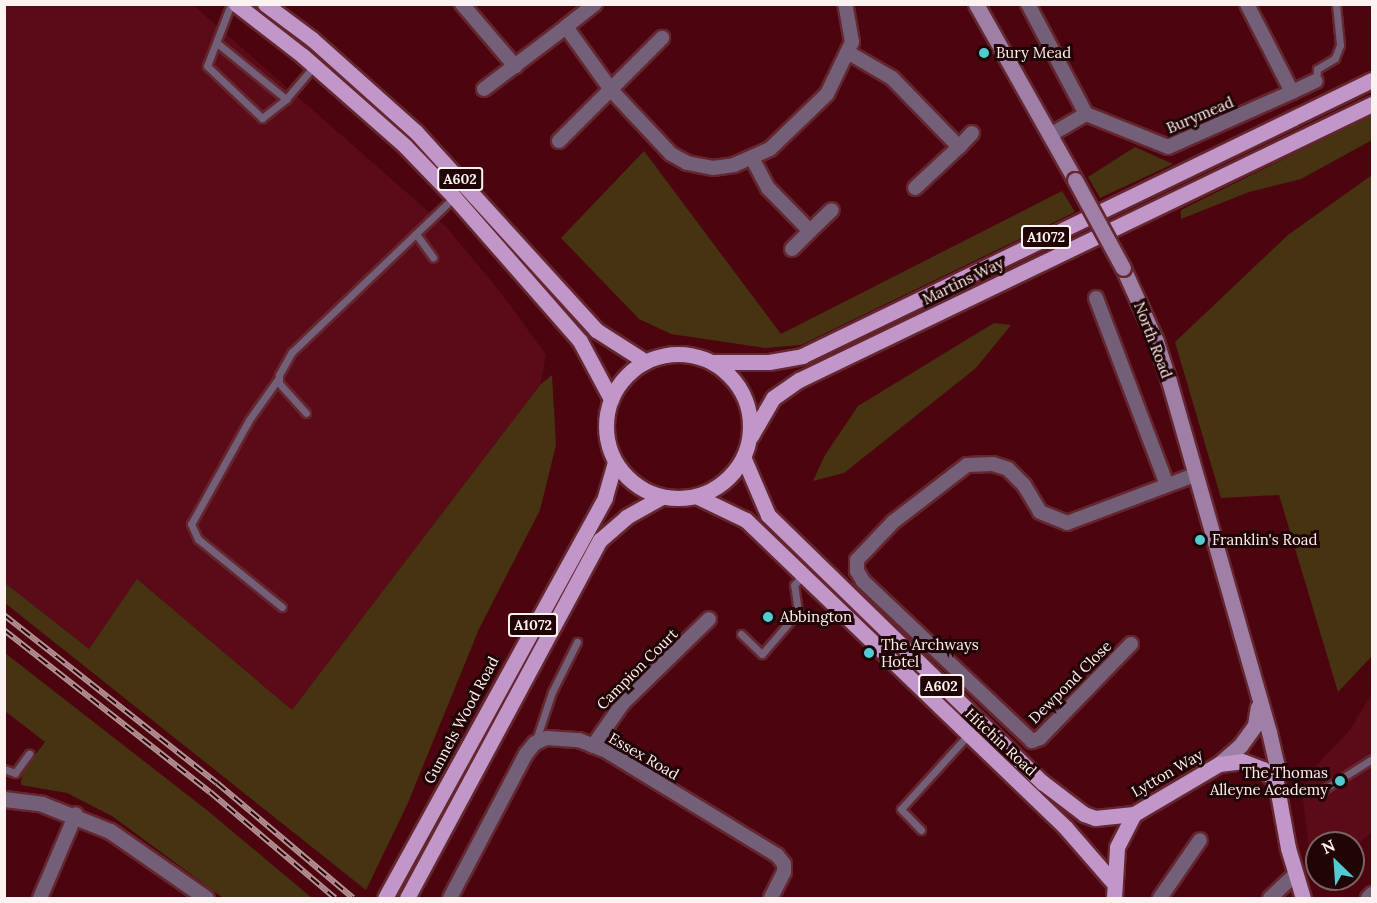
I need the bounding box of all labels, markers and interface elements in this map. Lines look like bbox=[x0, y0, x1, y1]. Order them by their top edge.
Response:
place label: Bury Mead bbox=[996, 44, 1071, 62]
marker: Bury Mead bbox=[977, 46, 991, 60]
street label: Burymead bbox=[1164, 93, 1236, 137]
road number: A602 bbox=[436, 168, 484, 190]
road number: A1072 bbox=[1020, 226, 1072, 248]
street label: Martins Way bbox=[920, 254, 1006, 308]
street label: North Road bbox=[1130, 299, 1176, 381]
place label: Franklin's Road bbox=[1212, 531, 1317, 549]
marker: Franklin's Road bbox=[1193, 533, 1207, 547]
place label: Abbington bbox=[780, 608, 852, 626]
marker: Abbington bbox=[761, 610, 775, 624]
road number: A1072 bbox=[508, 614, 558, 636]
street label: Campion Court bbox=[593, 625, 681, 713]
place label: The Archways Hotel bbox=[881, 635, 979, 670]
street label: Dewpond Close bbox=[1025, 637, 1115, 727]
marker: The Archways Hotel bbox=[862, 646, 876, 660]
street label: Gunnels Wood Road bbox=[420, 653, 502, 787]
road number: A602 bbox=[917, 675, 965, 697]
street label: Hitchin Road bbox=[962, 704, 1040, 780]
street label: Essex Road bbox=[606, 729, 682, 783]
street label: Lytton Way bbox=[1128, 745, 1206, 801]
place label: The Thomas Alleyne Academy bbox=[1210, 763, 1328, 798]
marker: The Thomas Alleyne Academy bbox=[1333, 774, 1347, 788]
north arrow bbox=[1305, 831, 1365, 891]
text: N bbox=[1318, 835, 1338, 858]

